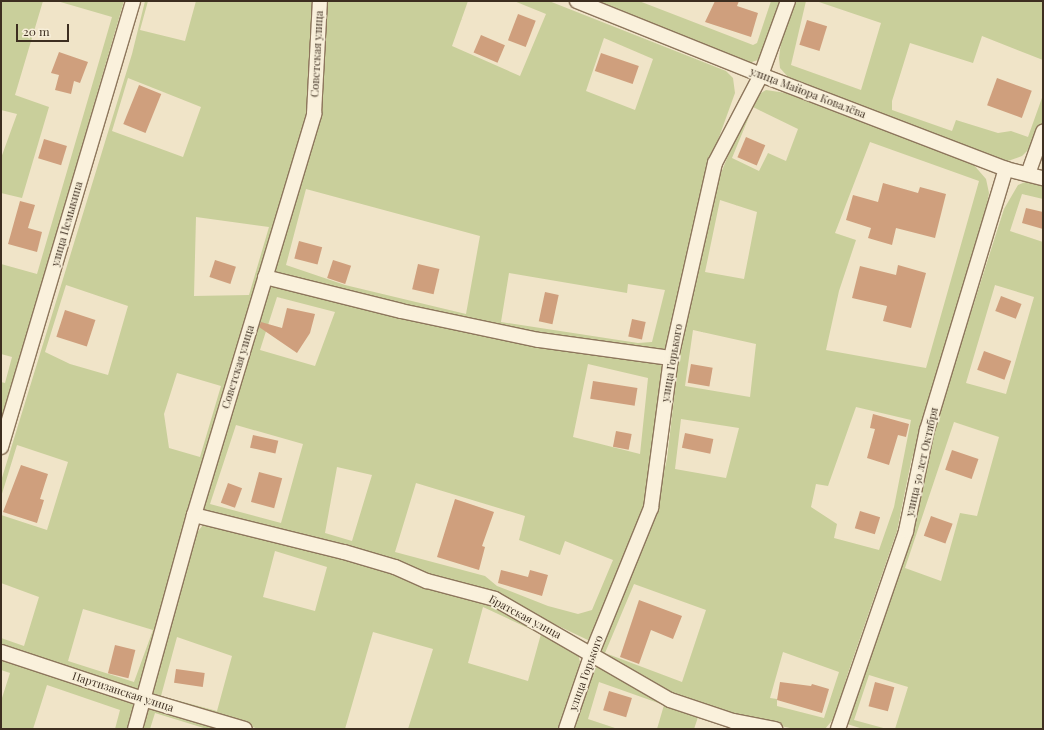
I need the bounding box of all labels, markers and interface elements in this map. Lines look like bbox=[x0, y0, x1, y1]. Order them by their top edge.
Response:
street label: Советская улица bbox=[308, 10, 326, 98]
scale bar bbox=[18, 16, 71, 42]
text: 20 m bbox=[23, 23, 50, 39]
street label: улица Майора Ковалёва bbox=[748, 65, 868, 121]
street label: улица Немыкина bbox=[49, 180, 85, 268]
street label: улица Горького bbox=[659, 323, 685, 403]
street label: Советская улица bbox=[219, 324, 257, 410]
street label: улица 50 лет Октября bbox=[903, 406, 941, 518]
street label: Братская улица bbox=[487, 592, 563, 642]
street label: улица Горького bbox=[566, 634, 606, 712]
street label: Партизанская улица bbox=[71, 669, 175, 715]

